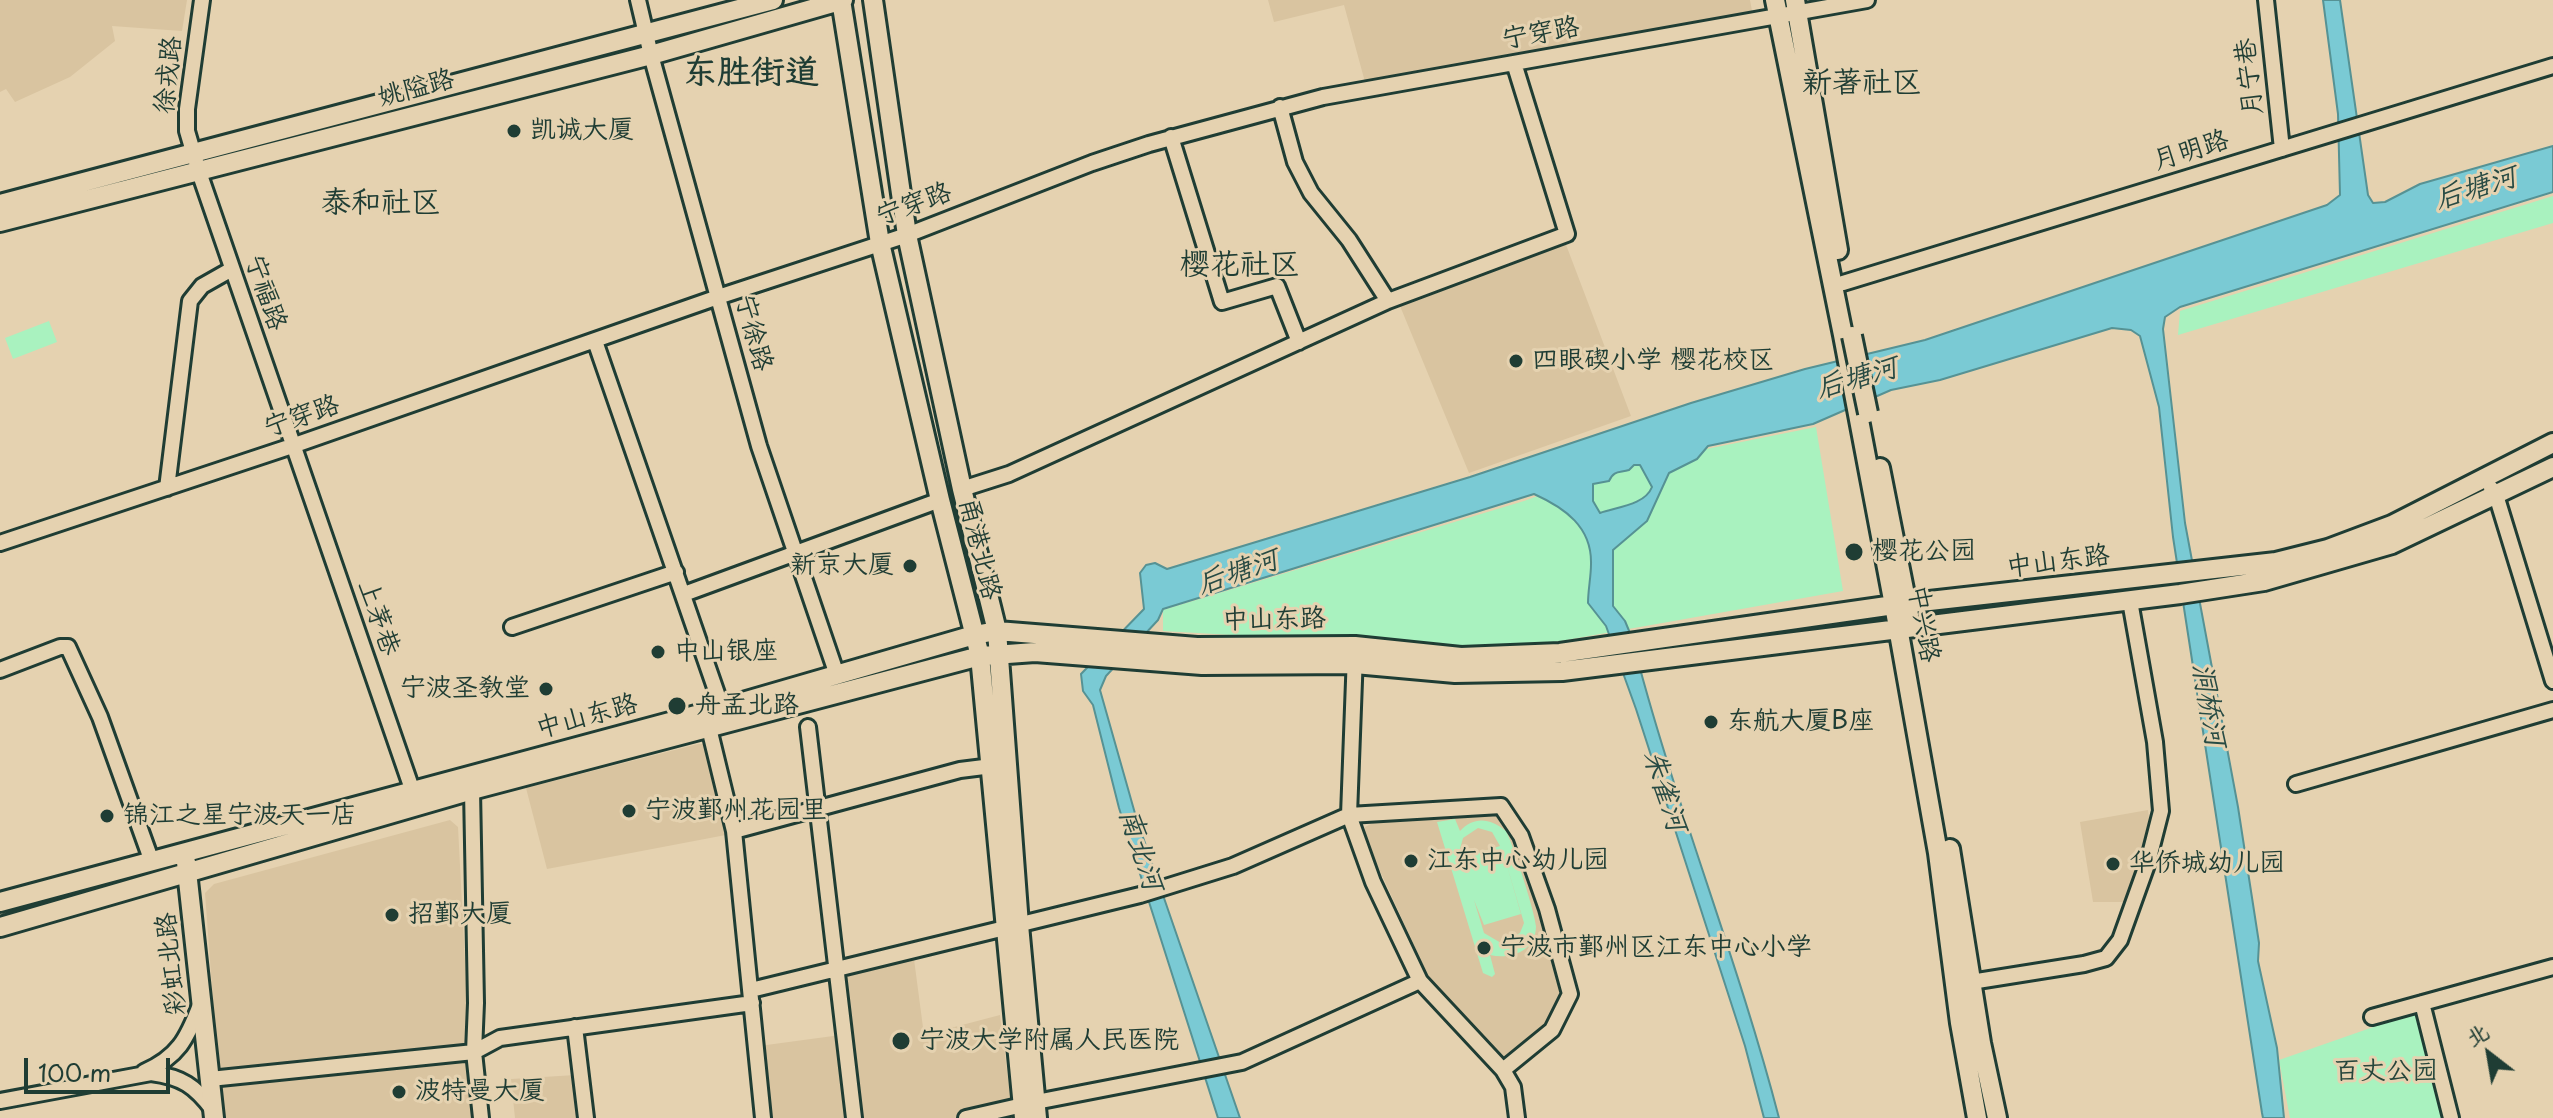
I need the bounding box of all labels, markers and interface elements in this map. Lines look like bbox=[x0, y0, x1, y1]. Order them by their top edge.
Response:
street label: 宁穿路 bbox=[1500, 12, 1582, 56]
street label: 徐戎路 bbox=[149, 35, 189, 115]
street label: 月宁巷 bbox=[2230, 37, 2270, 117]
district label: 东胜街道 bbox=[683, 54, 819, 94]
street label: 姚隘路 bbox=[374, 64, 458, 114]
district label: 新著社区 bbox=[1802, 66, 1922, 102]
place label: 凯诚大厦 bbox=[530, 115, 634, 147]
marker: 凯诚大厦 bbox=[505, 122, 523, 140]
street label: 月明路 bbox=[2149, 125, 2233, 177]
water label: 后塘河 bbox=[2431, 161, 2521, 217]
street label: 宁穿路 bbox=[872, 177, 956, 233]
district label: 泰和社区 bbox=[321, 186, 441, 222]
district label: 樱花社区 bbox=[1180, 248, 1300, 284]
street label: 宁福路 bbox=[238, 251, 292, 335]
street label: 宁徐路 bbox=[728, 291, 778, 375]
place label: 四眼碶小学 樱花校区 bbox=[1532, 345, 1774, 377]
water label: 后塘河 bbox=[1812, 351, 1902, 407]
marker: 四眼碶小学 樱花校区 bbox=[1507, 352, 1525, 370]
street label: 宁穿路 bbox=[260, 390, 344, 444]
street label: 甬港北路 bbox=[951, 495, 1007, 603]
place label: 樱花公园 bbox=[1872, 536, 1976, 568]
street label: 中山东路 bbox=[2004, 540, 2112, 584]
marker: 樱花公园 bbox=[1843, 541, 1865, 563]
water label: 后塘河 bbox=[1193, 543, 1283, 603]
place label: 新京大厦 bbox=[790, 550, 894, 582]
marker: 新京大厦 bbox=[901, 557, 919, 575]
street label: 上茅巷 bbox=[351, 576, 405, 660]
street label: 中兴路 bbox=[1901, 583, 1945, 665]
street label: 中山东路 bbox=[1222, 603, 1326, 637]
place label: 中山银座 bbox=[674, 636, 778, 668]
marker: 中山银座 bbox=[649, 643, 667, 661]
water label: 洞桥河 bbox=[2184, 661, 2232, 749]
place label: 宁波圣教堂 bbox=[400, 673, 530, 705]
marker: 宁波圣教堂 bbox=[537, 680, 555, 698]
street label: 中山东路 bbox=[533, 688, 641, 746]
place label: 舟孟北路 bbox=[695, 690, 799, 722]
marker: 舟孟北路 bbox=[666, 695, 688, 717]
place label: 东航大厦B座 bbox=[1727, 706, 1874, 738]
marker: 东航大厦B座 bbox=[1702, 713, 1720, 731]
water label: 朱雀河 bbox=[1635, 746, 1693, 836]
place label: 宁波鄞州花园里 bbox=[645, 795, 827, 827]
place label: 锦江之星宁波天一店 bbox=[123, 800, 357, 832]
marker: 宁波鄞州花园里 bbox=[620, 802, 638, 820]
water label: 南北河 bbox=[1111, 805, 1169, 895]
marker: 锦江之星宁波天一店 bbox=[98, 807, 116, 825]
place label: 江东中心幼儿园 bbox=[1427, 845, 1609, 877]
place label: 华侨城幼儿园 bbox=[2129, 848, 2285, 880]
marker: 江东中心幼儿园 bbox=[1402, 852, 1420, 870]
marker: 华侨城幼儿园 bbox=[2104, 855, 2122, 873]
place label: 招鄞大厦 bbox=[408, 899, 512, 931]
marker: 招鄞大厦 bbox=[383, 906, 401, 924]
street label: 彩虹北路 bbox=[151, 911, 193, 1017]
place label: 宁波市鄞州区江东中心小学 bbox=[1500, 932, 1812, 964]
marker: 宁波市鄞州区江东中心小学 bbox=[1475, 939, 1493, 957]
text: 北 bbox=[2458, 1013, 2494, 1053]
north arrow bbox=[2449, 1014, 2529, 1094]
place label: 宁波大学附属人民医院 bbox=[919, 1025, 1179, 1057]
marker: 宁波大学附属人民医院 bbox=[890, 1030, 912, 1052]
scale bar bbox=[28, 1042, 174, 1092]
text: 100 m bbox=[38, 1054, 111, 1090]
park label: 百丈公园 bbox=[2334, 1056, 2438, 1088]
place label: 波特曼大厦 bbox=[415, 1076, 545, 1108]
marker: 波特曼大厦 bbox=[390, 1083, 408, 1101]

